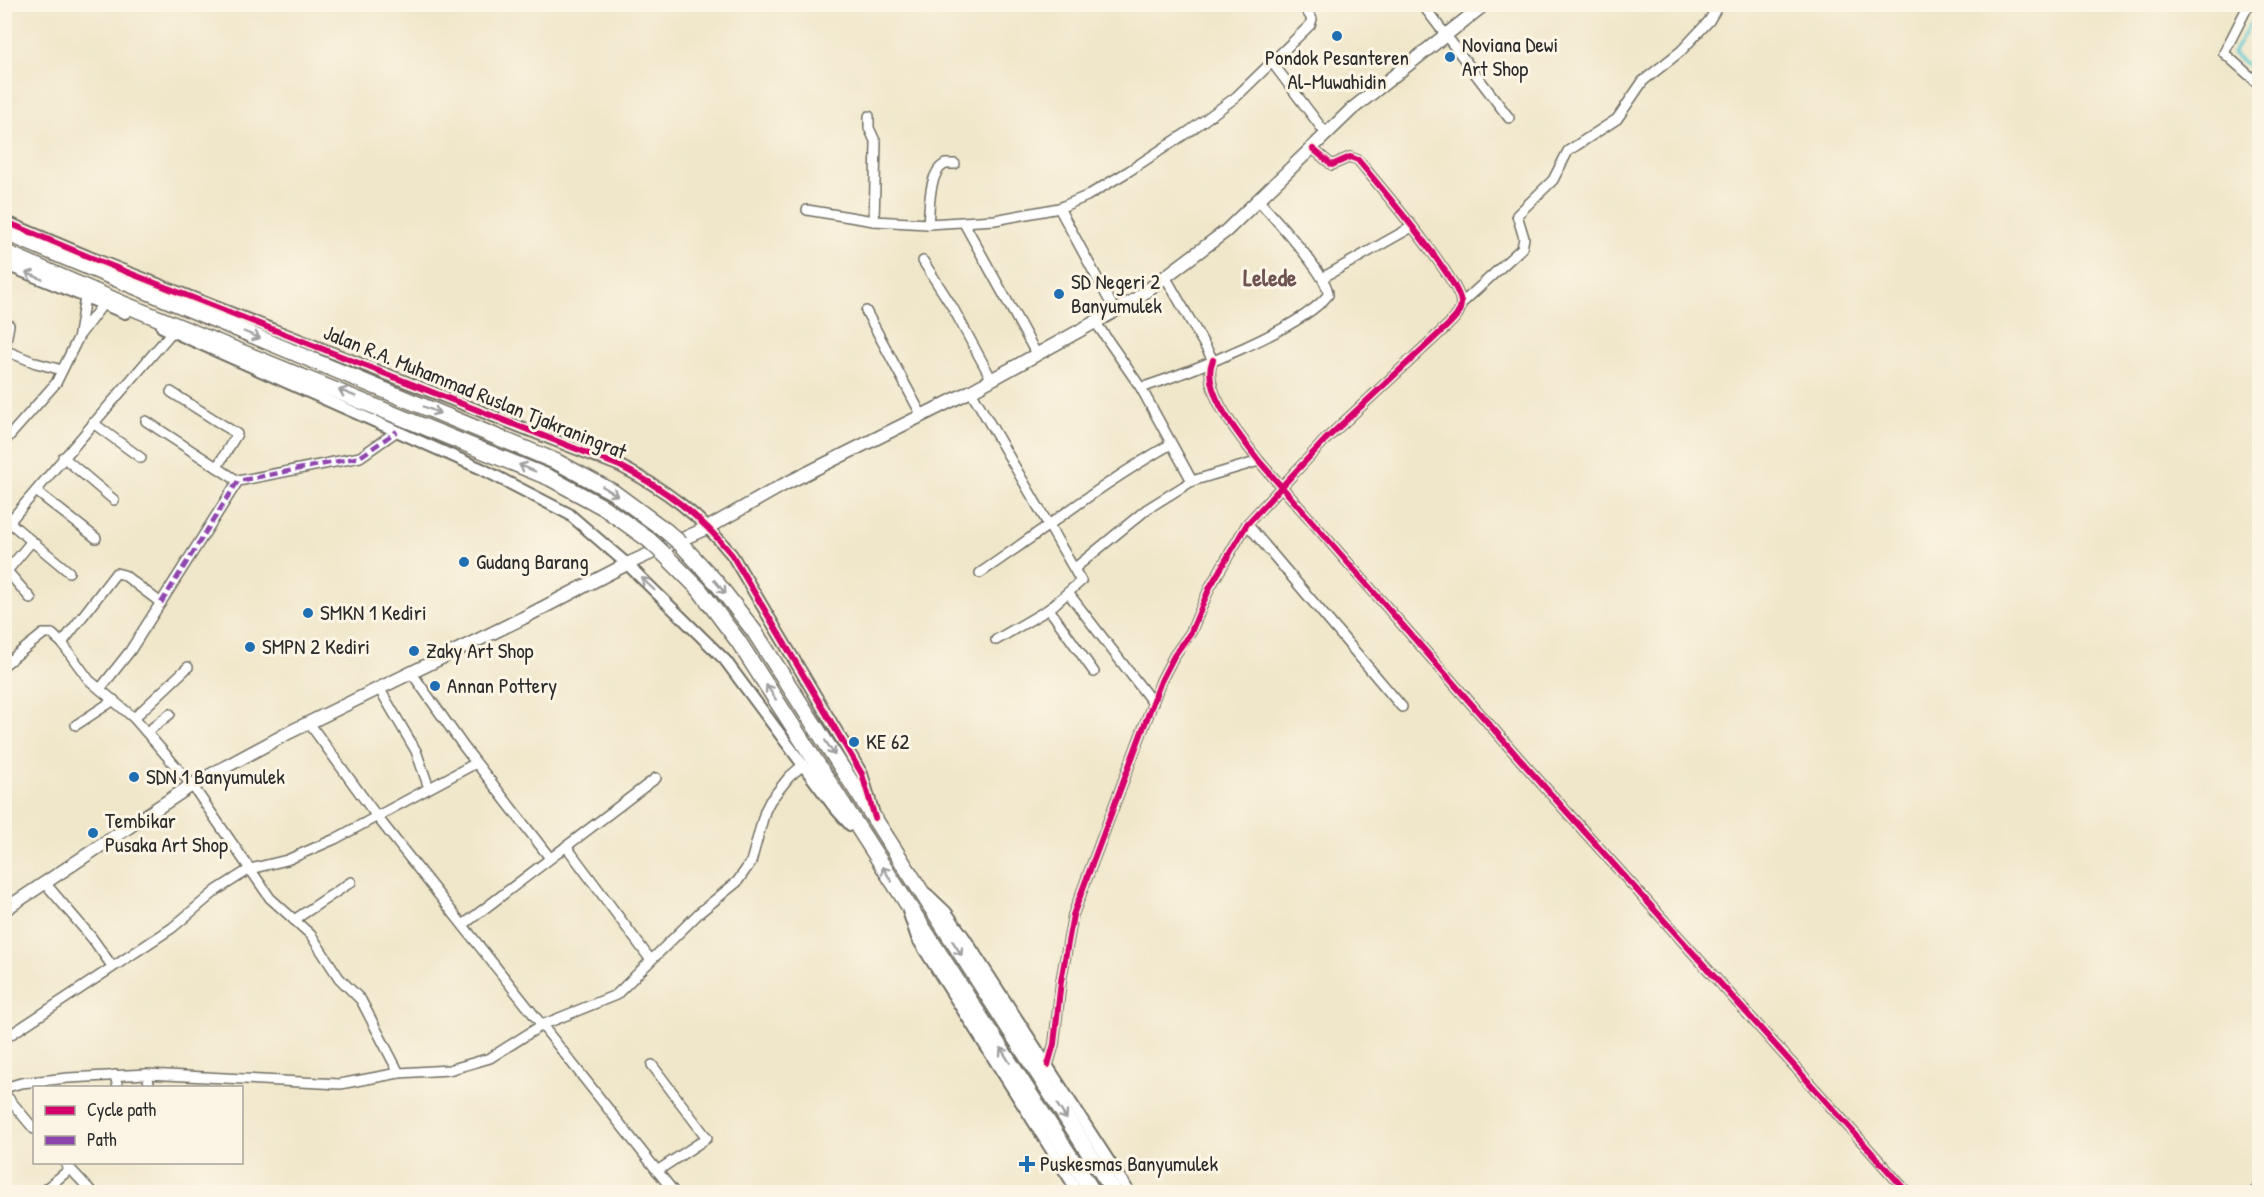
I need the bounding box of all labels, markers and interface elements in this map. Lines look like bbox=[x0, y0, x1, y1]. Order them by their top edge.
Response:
marker: Pondok Pesanteren Al-Muwahidin bbox=[1330, 29, 1344, 43]
place label: Noviana Dewi Art Shop bbox=[1462, 30, 1558, 83]
place label: Pondok Pesanteren Al-Muwahidin bbox=[1265, 43, 1409, 96]
marker: Noviana Dewi Art Shop bbox=[1443, 50, 1457, 64]
district label: Lelede bbox=[1243, 261, 1297, 293]
place label: SD Negeri 2 Banyumulek bbox=[1071, 267, 1162, 320]
one-way arrow bbox=[26, 270, 44, 281]
marker: SD Negeri 2 Banyumulek bbox=[1052, 287, 1066, 301]
street label: Jalan R.A. Muhammad Ruslan Tjakraningrat bbox=[319, 317, 632, 466]
one-way arrow bbox=[243, 330, 261, 341]
one-way arrow bbox=[338, 387, 357, 398]
one-way arrow bbox=[423, 405, 441, 416]
one-way arrow bbox=[518, 462, 537, 473]
one-way arrow bbox=[601, 484, 618, 497]
place label: Gudang Barang bbox=[476, 547, 589, 576]
marker: Gudang Barang bbox=[457, 555, 471, 569]
one-way arrow bbox=[640, 576, 655, 591]
one-way arrow bbox=[713, 579, 727, 594]
place label: SMKN 1 Kediri bbox=[320, 598, 427, 627]
marker: SMKN 1 Kediri bbox=[301, 606, 315, 620]
place label: SMPN 2 Kediri bbox=[262, 632, 370, 661]
place label: Zaky Art Shop bbox=[426, 636, 534, 665]
marker: SMPN 2 Kediri bbox=[243, 640, 257, 654]
marker: Zaky Art Shop bbox=[407, 644, 421, 658]
place label: Annan Pottery bbox=[447, 671, 557, 700]
marker: Annan Pottery bbox=[428, 679, 442, 693]
one-way arrow bbox=[764, 684, 776, 701]
place label: KE 62 bbox=[866, 727, 909, 756]
marker: KE 62 bbox=[847, 735, 861, 749]
one-way arrow bbox=[824, 739, 836, 756]
place label: SDN 1 Banyumulek bbox=[146, 762, 285, 791]
marker: SDN 1 Banyumulek bbox=[127, 770, 141, 784]
place label: Tembikar Pusaka Art Shop bbox=[105, 806, 228, 859]
marker: Tembikar Pusaka Art Shop bbox=[86, 826, 100, 840]
one-way arrow bbox=[880, 866, 892, 883]
one-way arrow bbox=[951, 939, 963, 956]
one-way arrow bbox=[999, 1047, 1011, 1064]
legend bbox=[33, 1086, 243, 1164]
text: Cycle path bbox=[87, 1097, 157, 1122]
one-way arrow bbox=[1057, 1103, 1069, 1120]
text: Path bbox=[87, 1127, 117, 1152]
place label: Puskesmas Banyumulek bbox=[1040, 1149, 1218, 1178]
marker: Puskesmas Banyumulek bbox=[1018, 1155, 1036, 1173]

